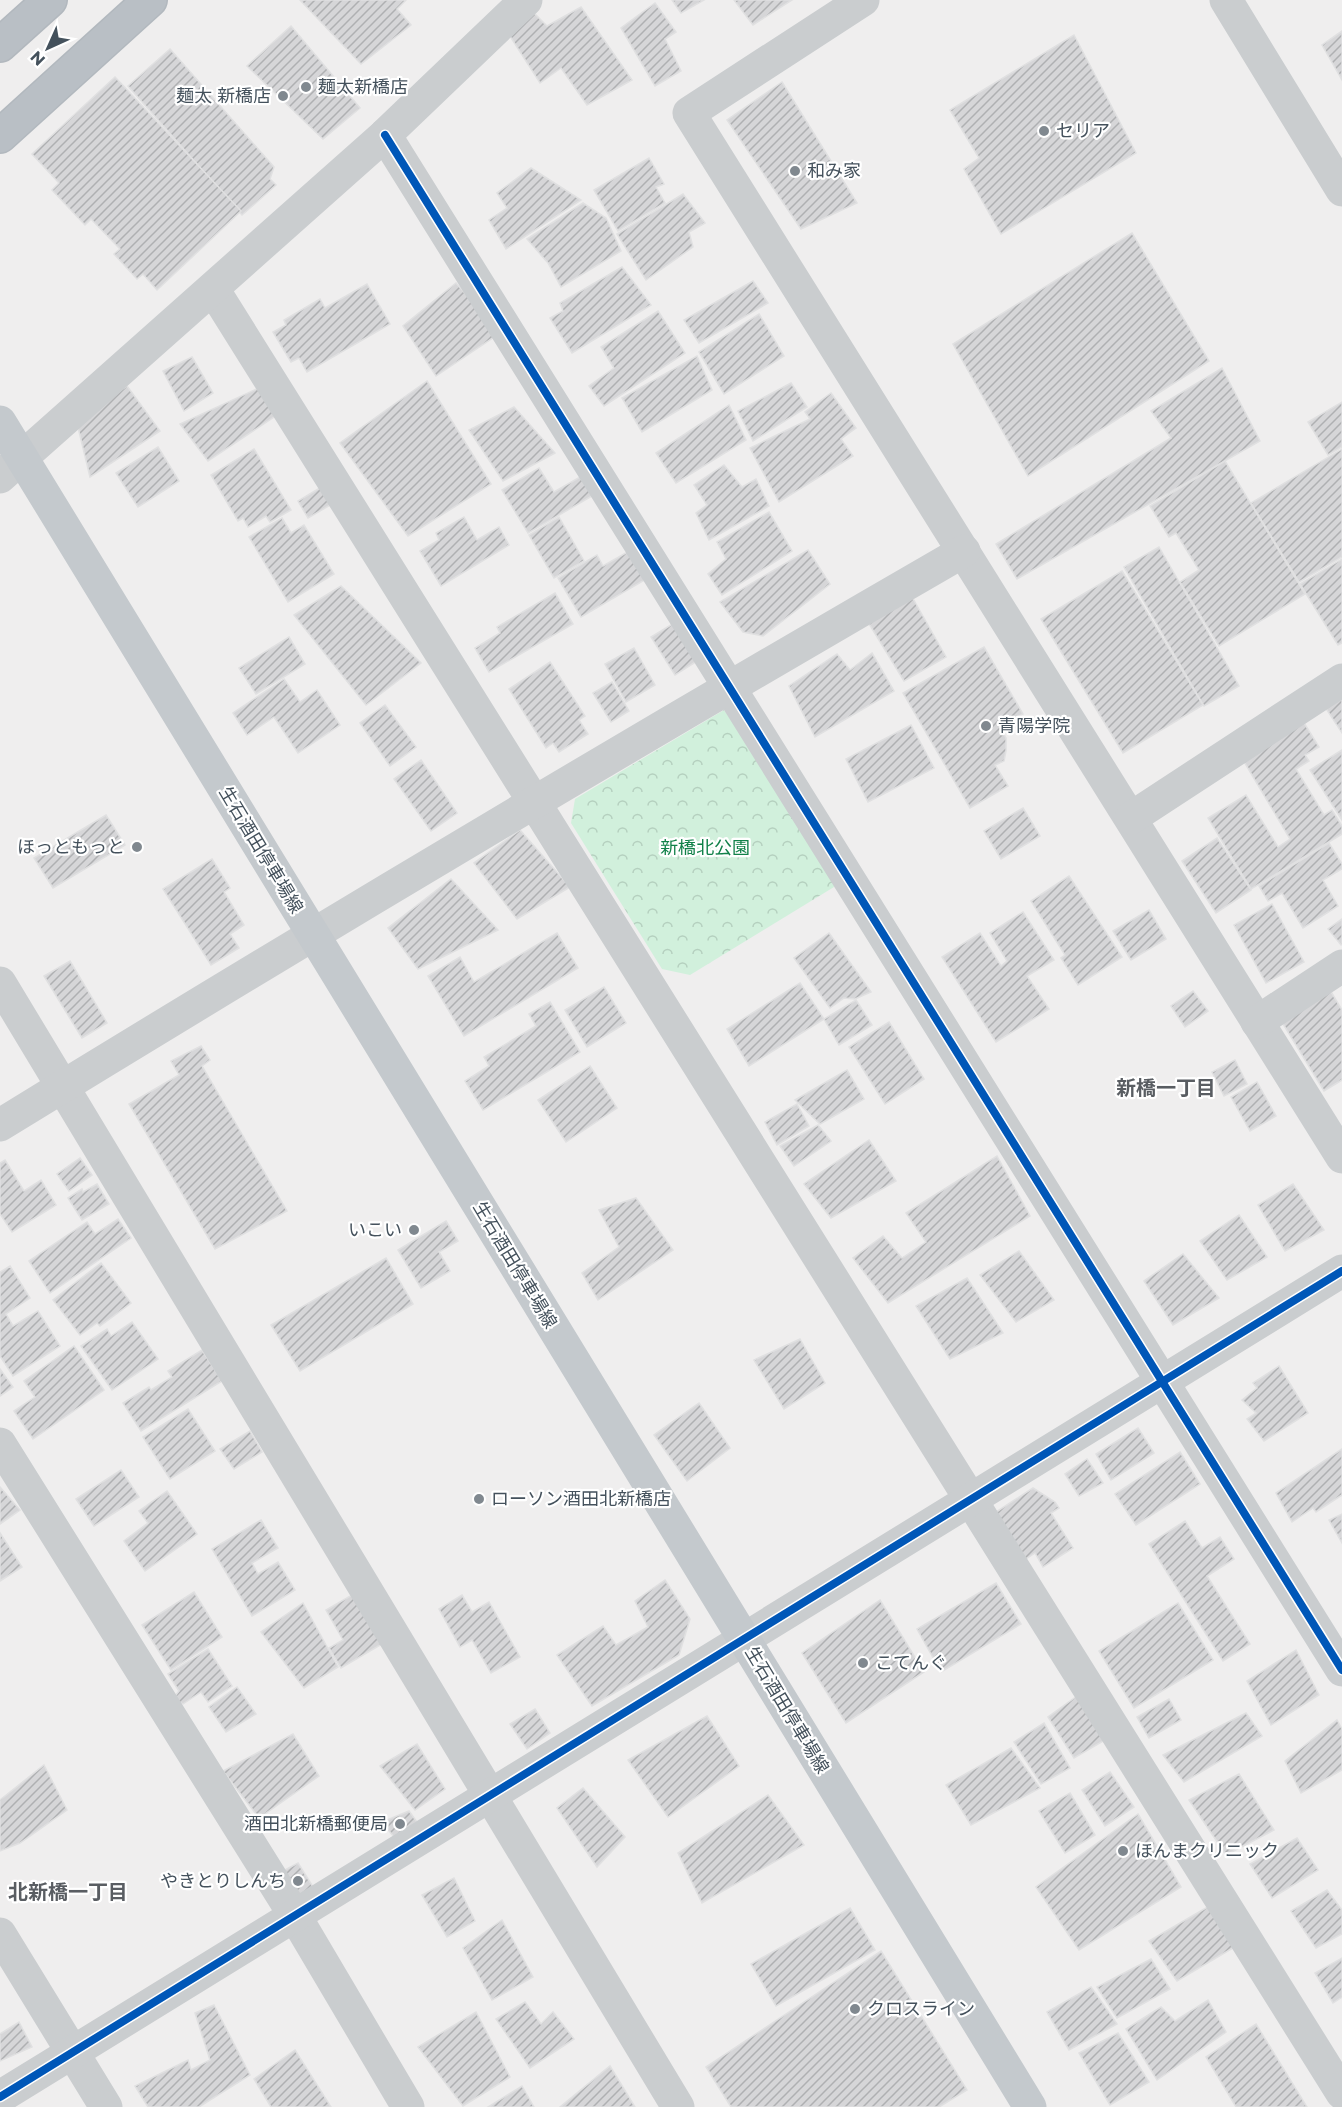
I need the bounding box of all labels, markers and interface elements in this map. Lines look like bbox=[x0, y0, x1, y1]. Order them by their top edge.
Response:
north arrow bbox=[18, 18, 78, 78]
text: N bbox=[26, 47, 49, 70]
place label: 麺太新橋店 bbox=[318, 76, 408, 98]
marker: 麺太新橋店 bbox=[299, 80, 313, 94]
place label: 麺太 新橋店 bbox=[176, 85, 271, 107]
marker: 麺太 新橋店 bbox=[276, 89, 290, 103]
place label: セリア bbox=[1056, 120, 1110, 142]
marker: セリア bbox=[1037, 124, 1051, 138]
place label: 和み家 bbox=[807, 160, 861, 182]
marker: 和み家 bbox=[788, 164, 802, 178]
place label: 青陽学院 bbox=[998, 715, 1070, 737]
marker: 青陽学院 bbox=[979, 719, 993, 733]
street label: 生石酒田停車場線 bbox=[214, 783, 308, 917]
place label: ほっともっと bbox=[17, 836, 125, 858]
park label: 新橋北公園 bbox=[660, 837, 750, 859]
marker: ほっともっと bbox=[130, 840, 144, 854]
district label: 新橋一丁目 bbox=[1116, 1076, 1216, 1100]
street label: 生石酒田停車場線 bbox=[468, 1198, 562, 1332]
place label: いこい bbox=[348, 1219, 402, 1241]
marker: いこい bbox=[407, 1223, 421, 1237]
place label: ローソン酒田北新橋店 bbox=[491, 1488, 671, 1510]
marker: ローソン酒田北新橋店 bbox=[472, 1492, 486, 1506]
street label: 生石酒田停車場線 bbox=[740, 1643, 834, 1777]
place label: こてんぐ bbox=[875, 1652, 947, 1674]
marker: こてんぐ bbox=[856, 1656, 870, 1670]
place label: 酒田北新橋郵便局 bbox=[244, 1813, 388, 1835]
marker: 酒田北新橋郵便局 bbox=[393, 1817, 407, 1831]
place label: ほんまクリニック bbox=[1135, 1840, 1279, 1862]
marker: ほんまクリニック bbox=[1116, 1844, 1130, 1858]
place label: やきとりしんち bbox=[160, 1870, 286, 1892]
marker: やきとりしんち bbox=[291, 1874, 305, 1888]
district label: 北新橋一丁目 bbox=[8, 1880, 128, 1904]
place label: クロスライン bbox=[867, 1998, 975, 2020]
marker: クロスライン bbox=[848, 2002, 862, 2016]

